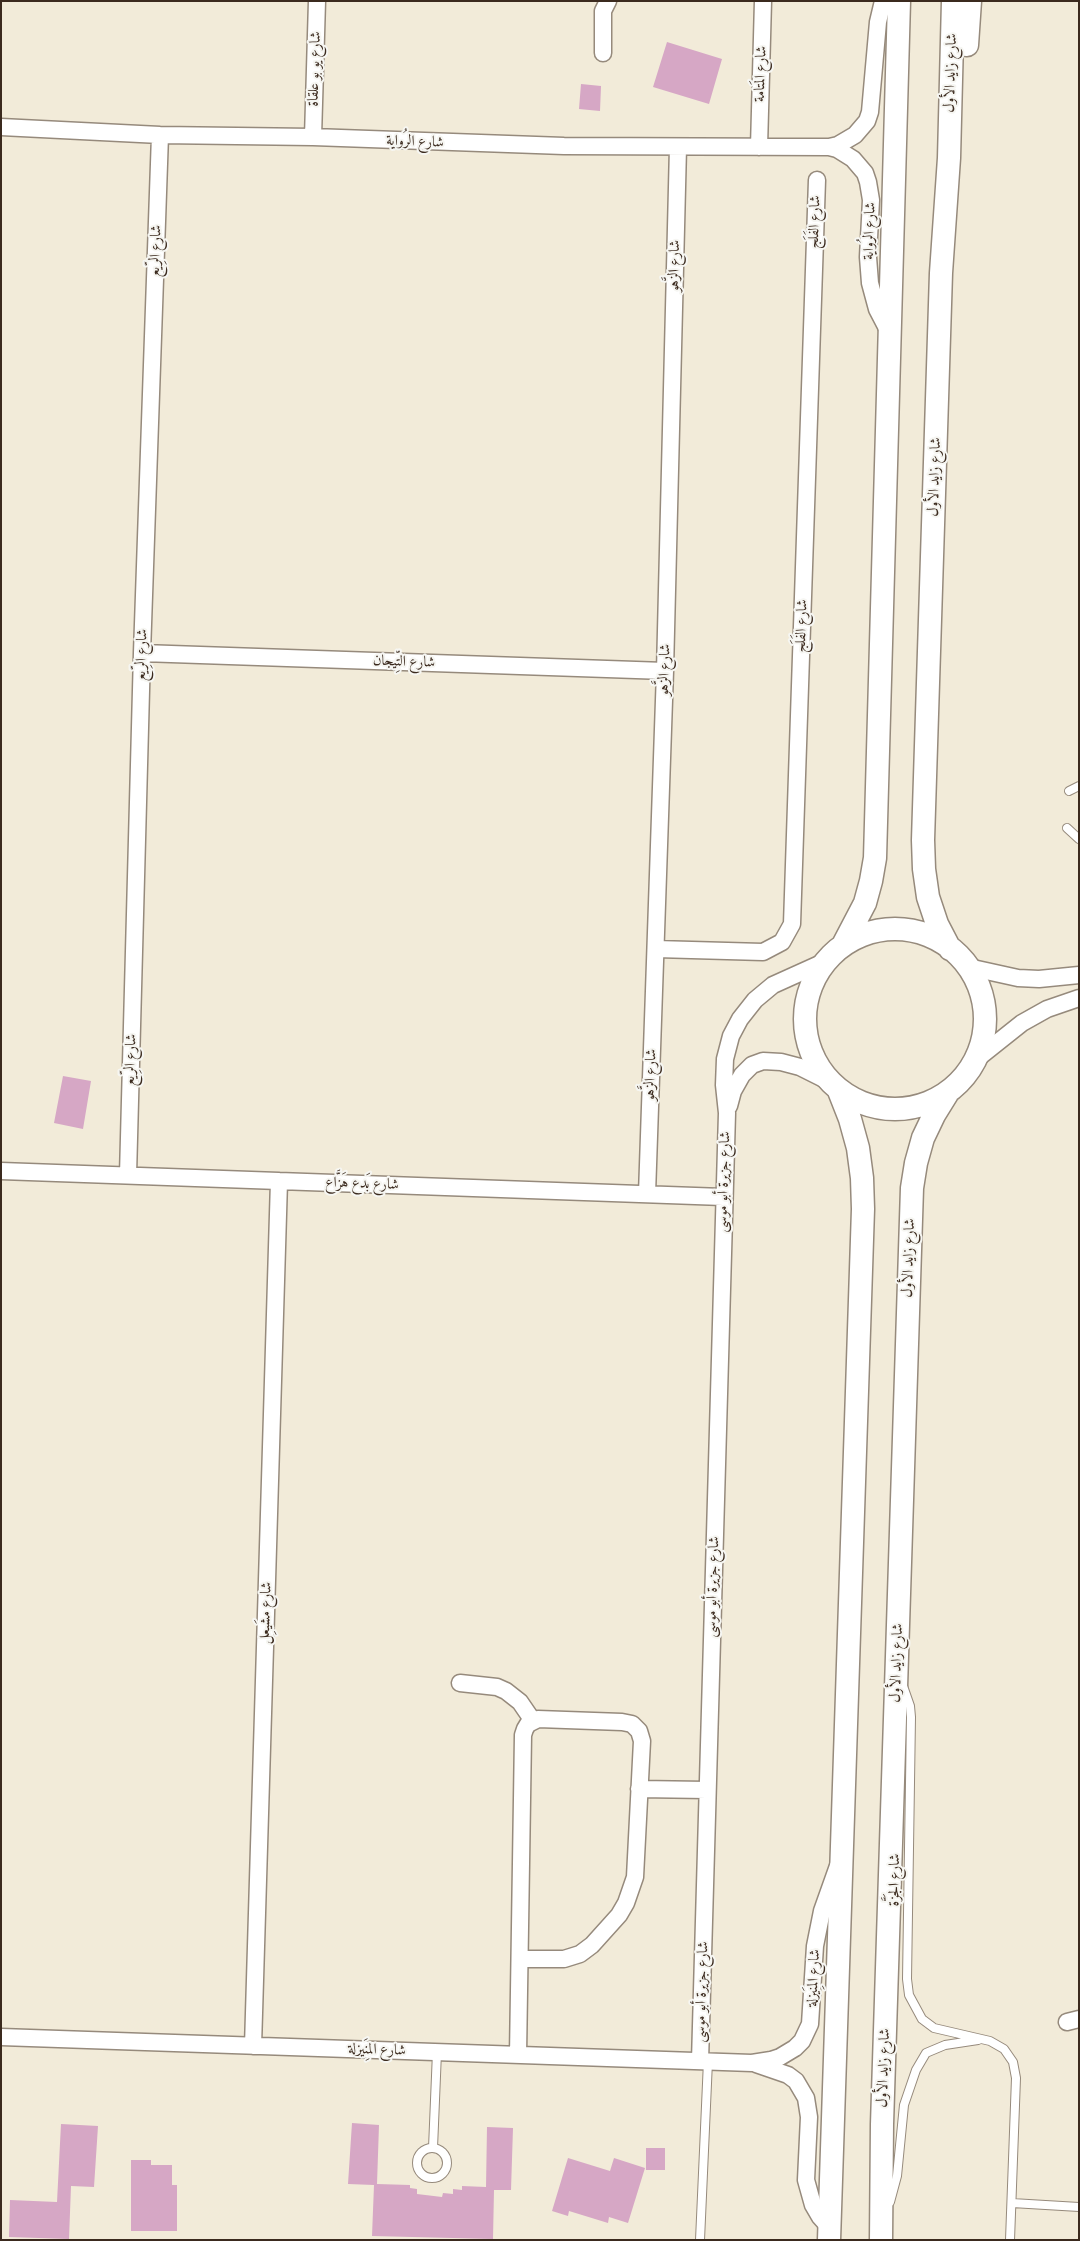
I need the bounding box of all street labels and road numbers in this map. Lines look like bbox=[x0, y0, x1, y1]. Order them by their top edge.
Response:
street label: شارع يو بو علقاة bbox=[305, 31, 325, 107]
street label: شارع زايد الأول bbox=[941, 33, 961, 113]
street label: شارع المَتامة bbox=[751, 45, 771, 103]
street label: شارع الرُواية bbox=[386, 132, 444, 152]
street label: شارع الفَلَج bbox=[805, 195, 825, 249]
street label: شارع الرُواية bbox=[860, 202, 880, 260]
street label: شارع الرِّيع bbox=[146, 225, 166, 277]
street label: شارع الزَّهو bbox=[666, 240, 684, 292]
street label: شارع زايد الأول bbox=[925, 437, 945, 517]
street label: شارع الفَلَج bbox=[792, 599, 812, 653]
street label: شارع الرِّيع bbox=[132, 629, 152, 681]
street label: شارع الزَّهو bbox=[655, 644, 675, 696]
street label: شارع التِّيجان bbox=[372, 652, 436, 672]
street label: شارع الرِّيع bbox=[121, 1034, 141, 1086]
street label: شارع الزَّهو bbox=[641, 1049, 661, 1101]
street label: شارع جزيرة أبو موسى bbox=[713, 1131, 735, 1233]
street label: شارع بَدع هَزَّاع bbox=[325, 1174, 399, 1194]
street label: شارع زايد الأول bbox=[899, 1218, 919, 1298]
street label: شارع جزيرة أبو موسى bbox=[702, 1536, 724, 1638]
street label: شارع مشَيعِل bbox=[256, 1581, 276, 1645]
street label: شارع زايد الأول bbox=[887, 1623, 907, 1703]
street label: شارع الجَزَّة bbox=[886, 1854, 904, 1906]
street label: شارع جزيرة أبو موسى bbox=[691, 1941, 713, 2043]
street label: شارع المِنَيزلة bbox=[803, 1949, 825, 2007]
street label: شارع زايد الأول bbox=[874, 2028, 894, 2108]
street label: شارع المِنَيزلة bbox=[348, 2040, 406, 2060]

